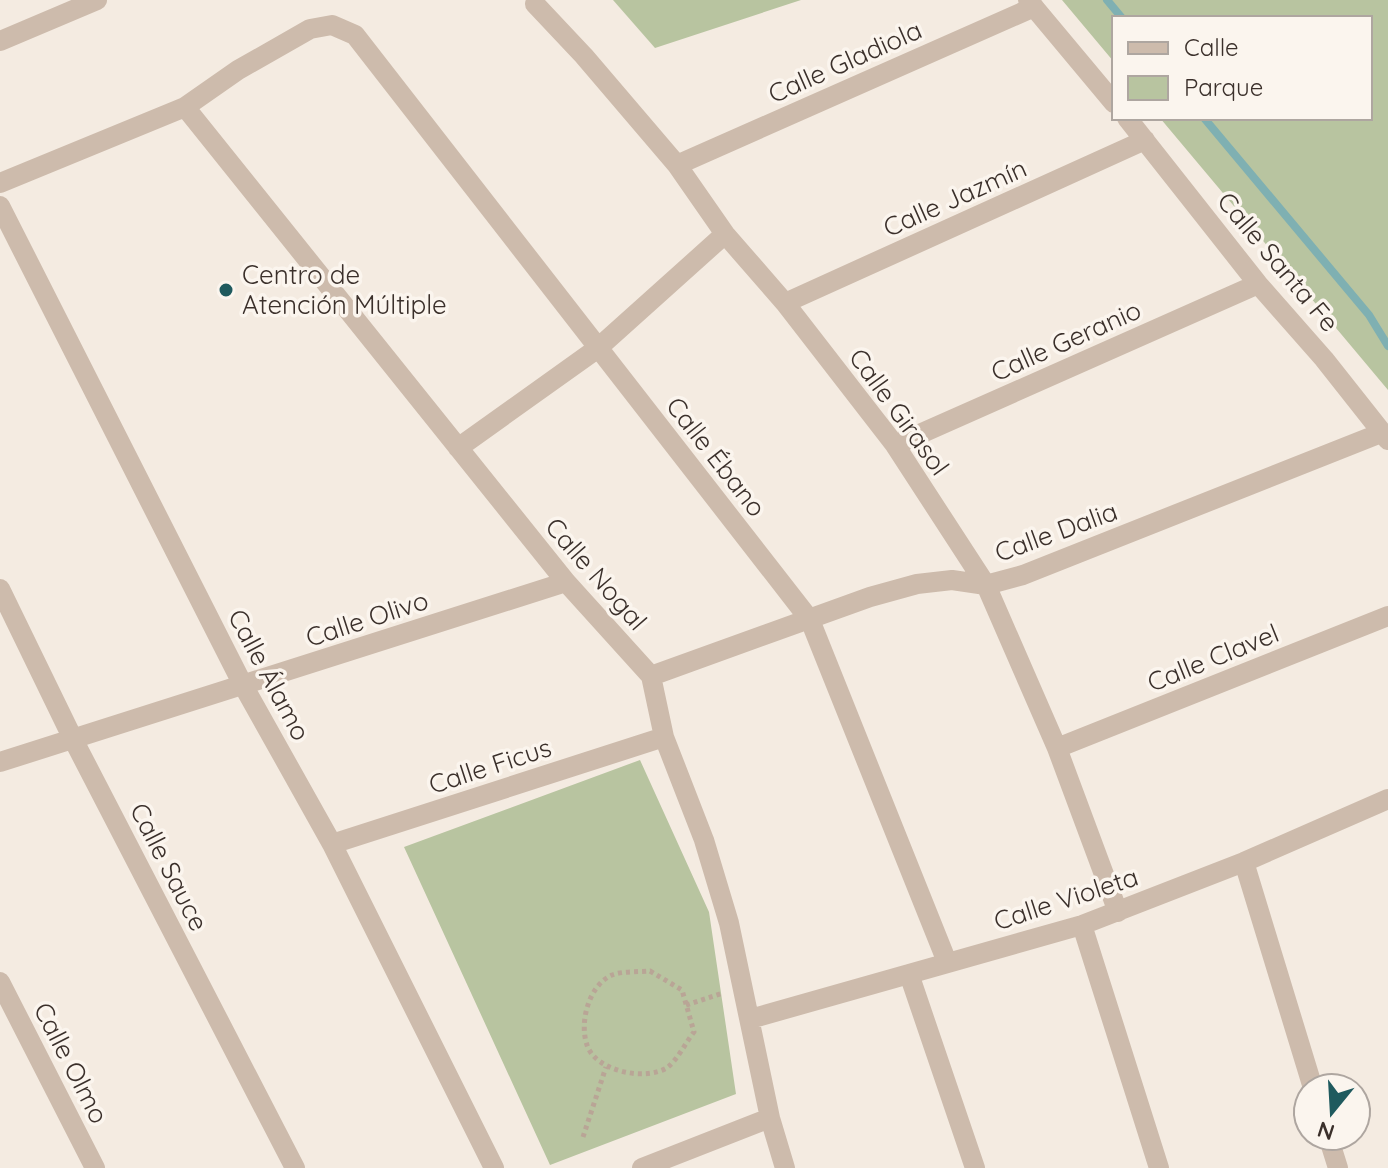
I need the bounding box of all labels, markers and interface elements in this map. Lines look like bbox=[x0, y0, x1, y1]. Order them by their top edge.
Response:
street label: Calle Gladiola bbox=[763, 13, 927, 110]
legend bbox=[1112, 16, 1372, 120]
text: Calle bbox=[1184, 32, 1239, 62]
text: Parque bbox=[1184, 72, 1263, 102]
street label: Calle Jazmín bbox=[878, 151, 1032, 244]
street label: Calle Santa Fe bbox=[1210, 185, 1346, 338]
place label: Centro de Atención Múltiple bbox=[242, 258, 447, 321]
marker: Centro de Atención Múltiple bbox=[217, 281, 235, 299]
street label: Calle Geranio bbox=[986, 293, 1146, 388]
street label: Calle Girasol bbox=[842, 342, 957, 482]
street label: Calle Ébano bbox=[659, 390, 773, 523]
street label: Calle Dalia bbox=[990, 494, 1122, 569]
street label: Calle Nogal bbox=[538, 511, 654, 637]
street label: Calle Olivo bbox=[301, 583, 432, 654]
street label: Calle Álamo bbox=[221, 603, 318, 746]
street label: Calle Clavel bbox=[1142, 616, 1283, 699]
street label: Calle Ficus bbox=[424, 730, 555, 801]
street label: Calle Sauce bbox=[123, 797, 216, 936]
street label: Calle Violeta bbox=[990, 860, 1142, 937]
street label: Calle Olmo bbox=[27, 997, 116, 1129]
north arrow bbox=[1292, 1072, 1372, 1152]
text: N bbox=[1314, 1115, 1338, 1147]

